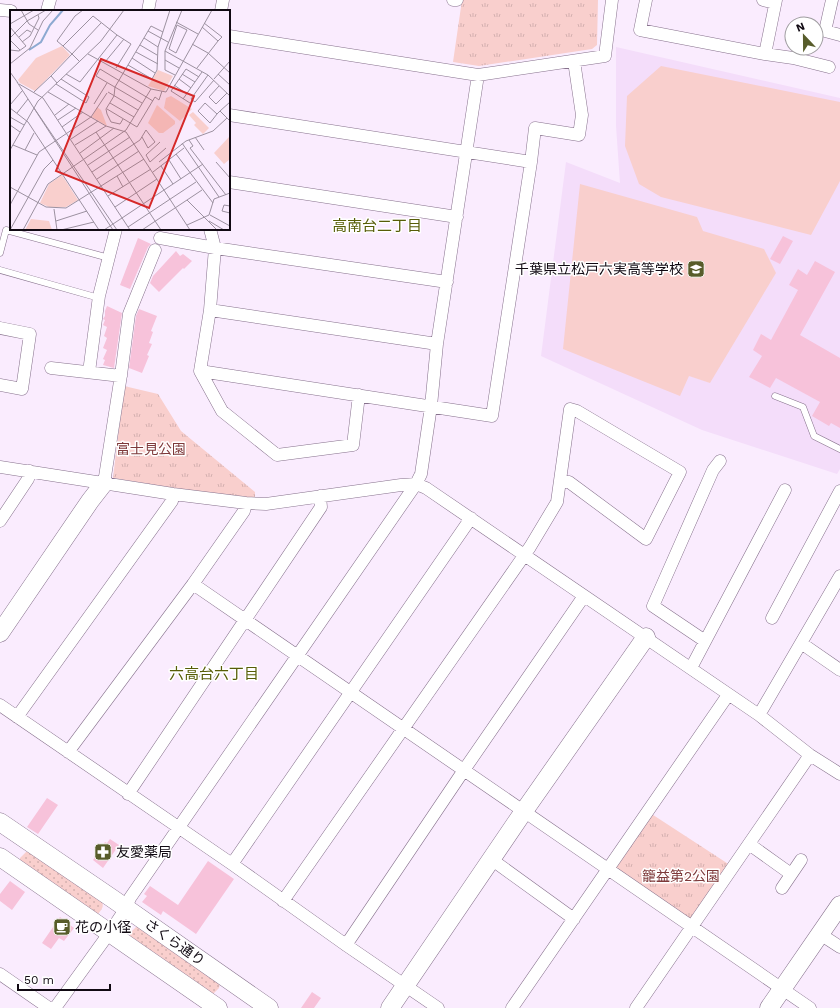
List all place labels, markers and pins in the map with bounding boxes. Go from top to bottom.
school or university icon: 千葉県立松戸六実高等学校 [686,259,706,279]
place label: 千葉県立松戸六実高等学校 [515,261,683,277]
pharmacy icon: 友愛薬局 [93,842,113,862]
place label: 友愛薬局 [116,844,172,860]
cafe icon: 花の小径 [52,917,72,937]
place label: 花の小径 [75,919,131,935]

